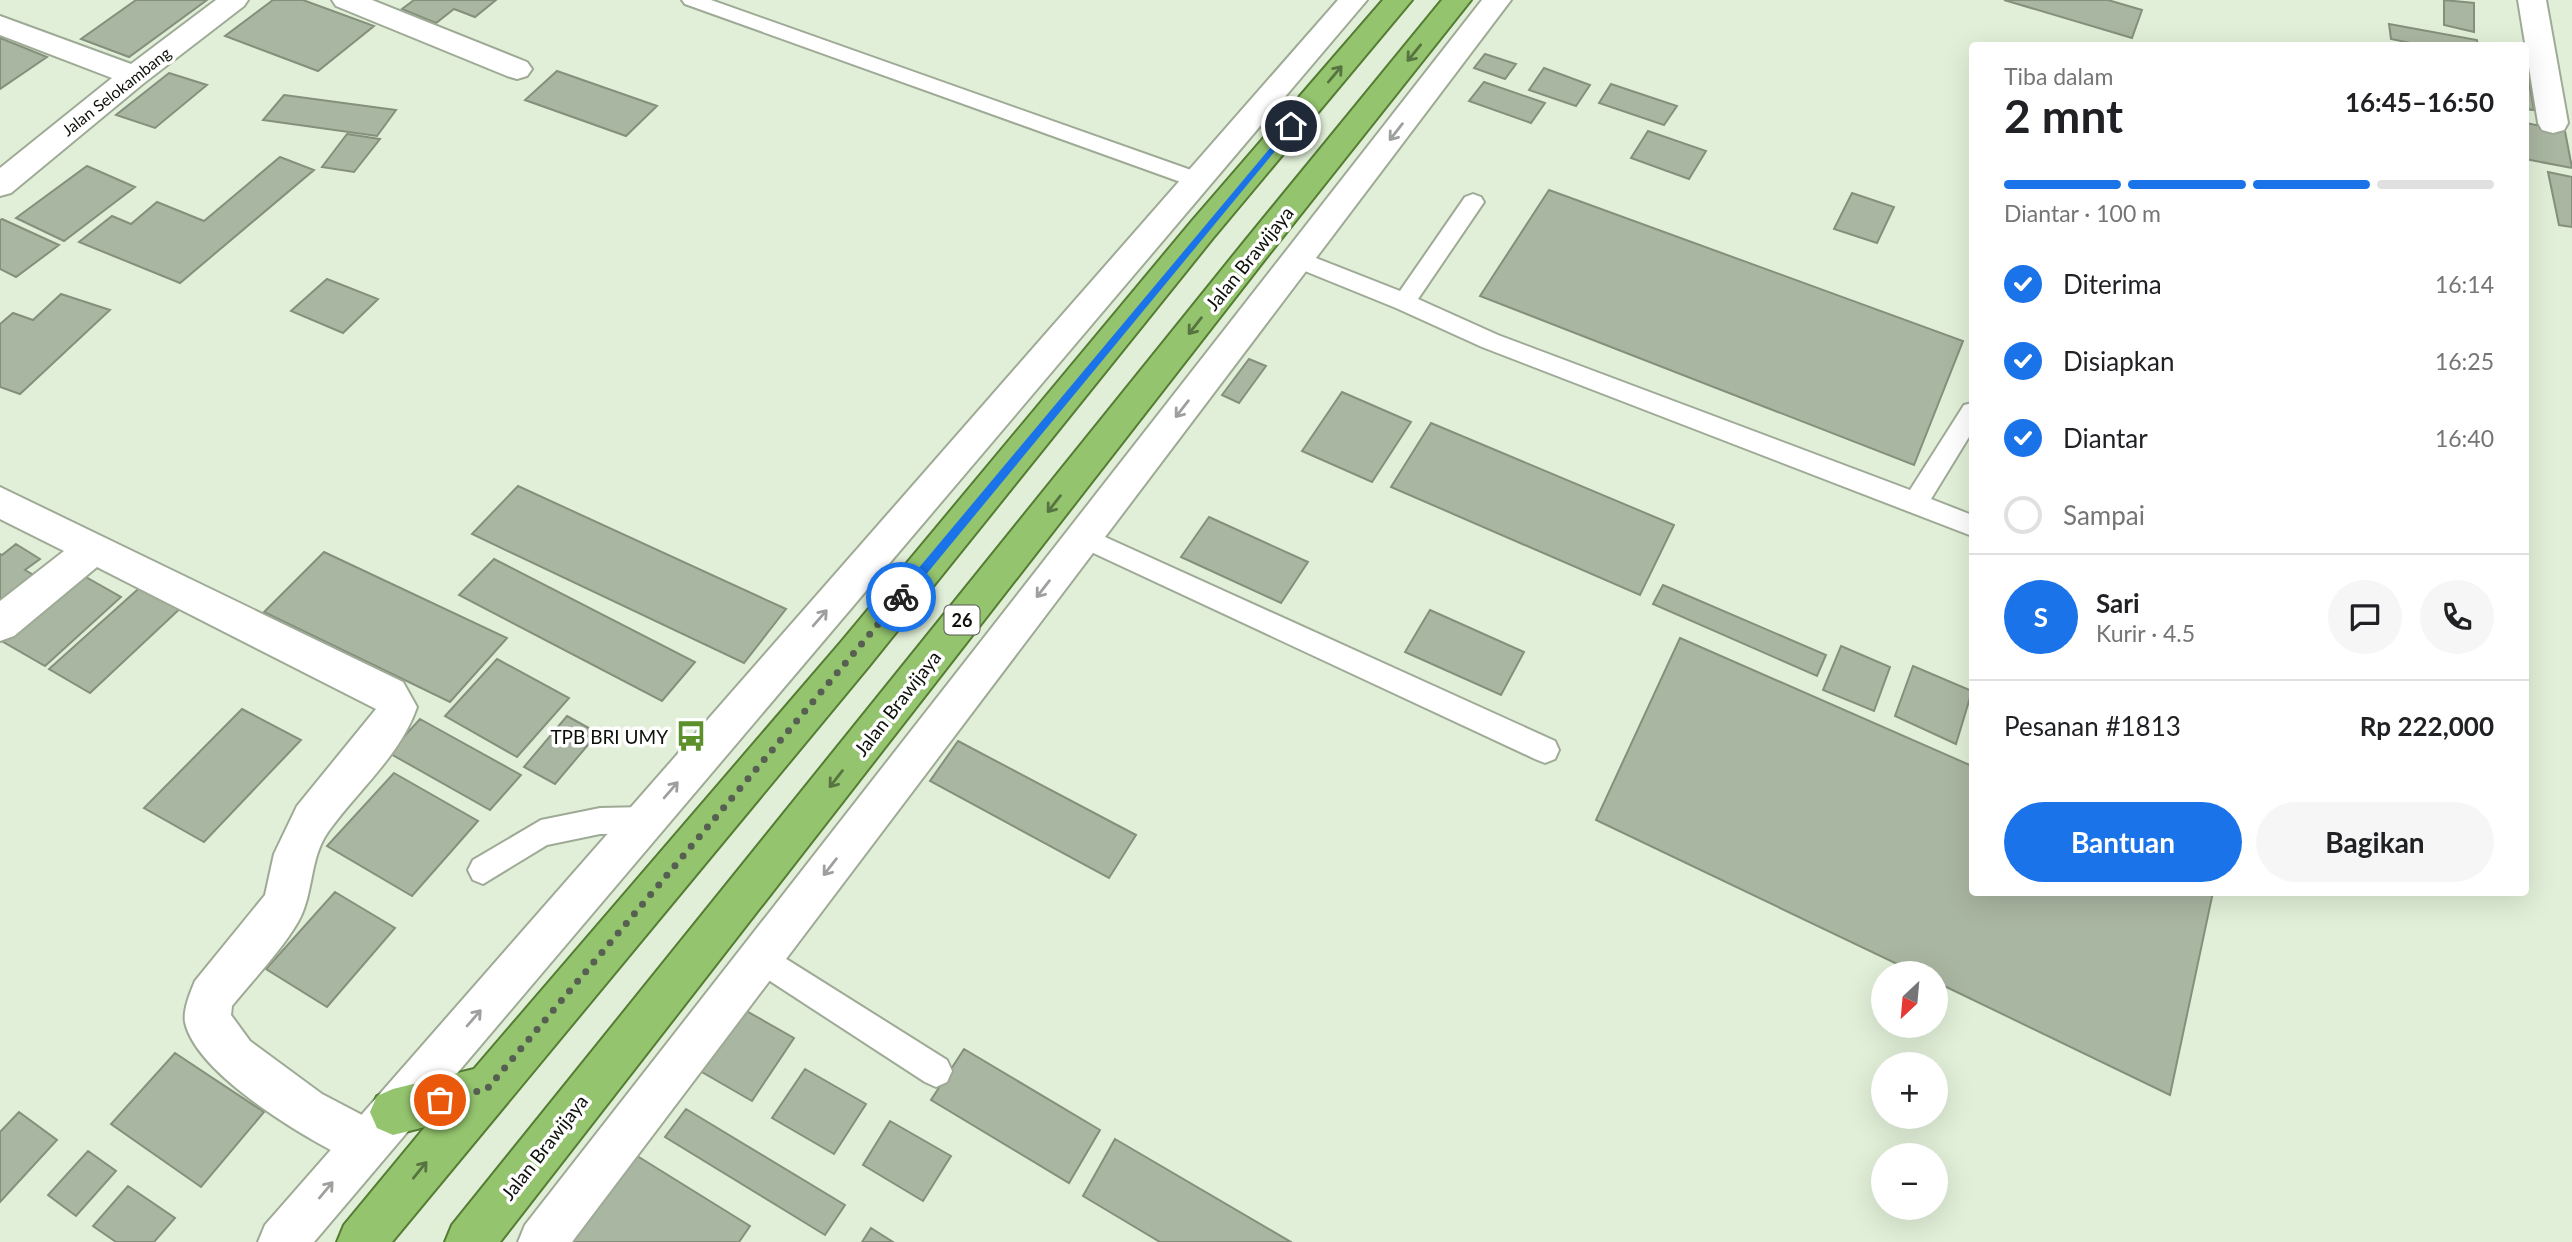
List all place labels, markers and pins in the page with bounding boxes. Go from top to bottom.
pin [1261,96,1321,156]
bus stop icon: TPB BRI UMY [674,719,708,753]
place label: TPB BRI UMY [550,725,668,748]
pin [410,1070,470,1130]

